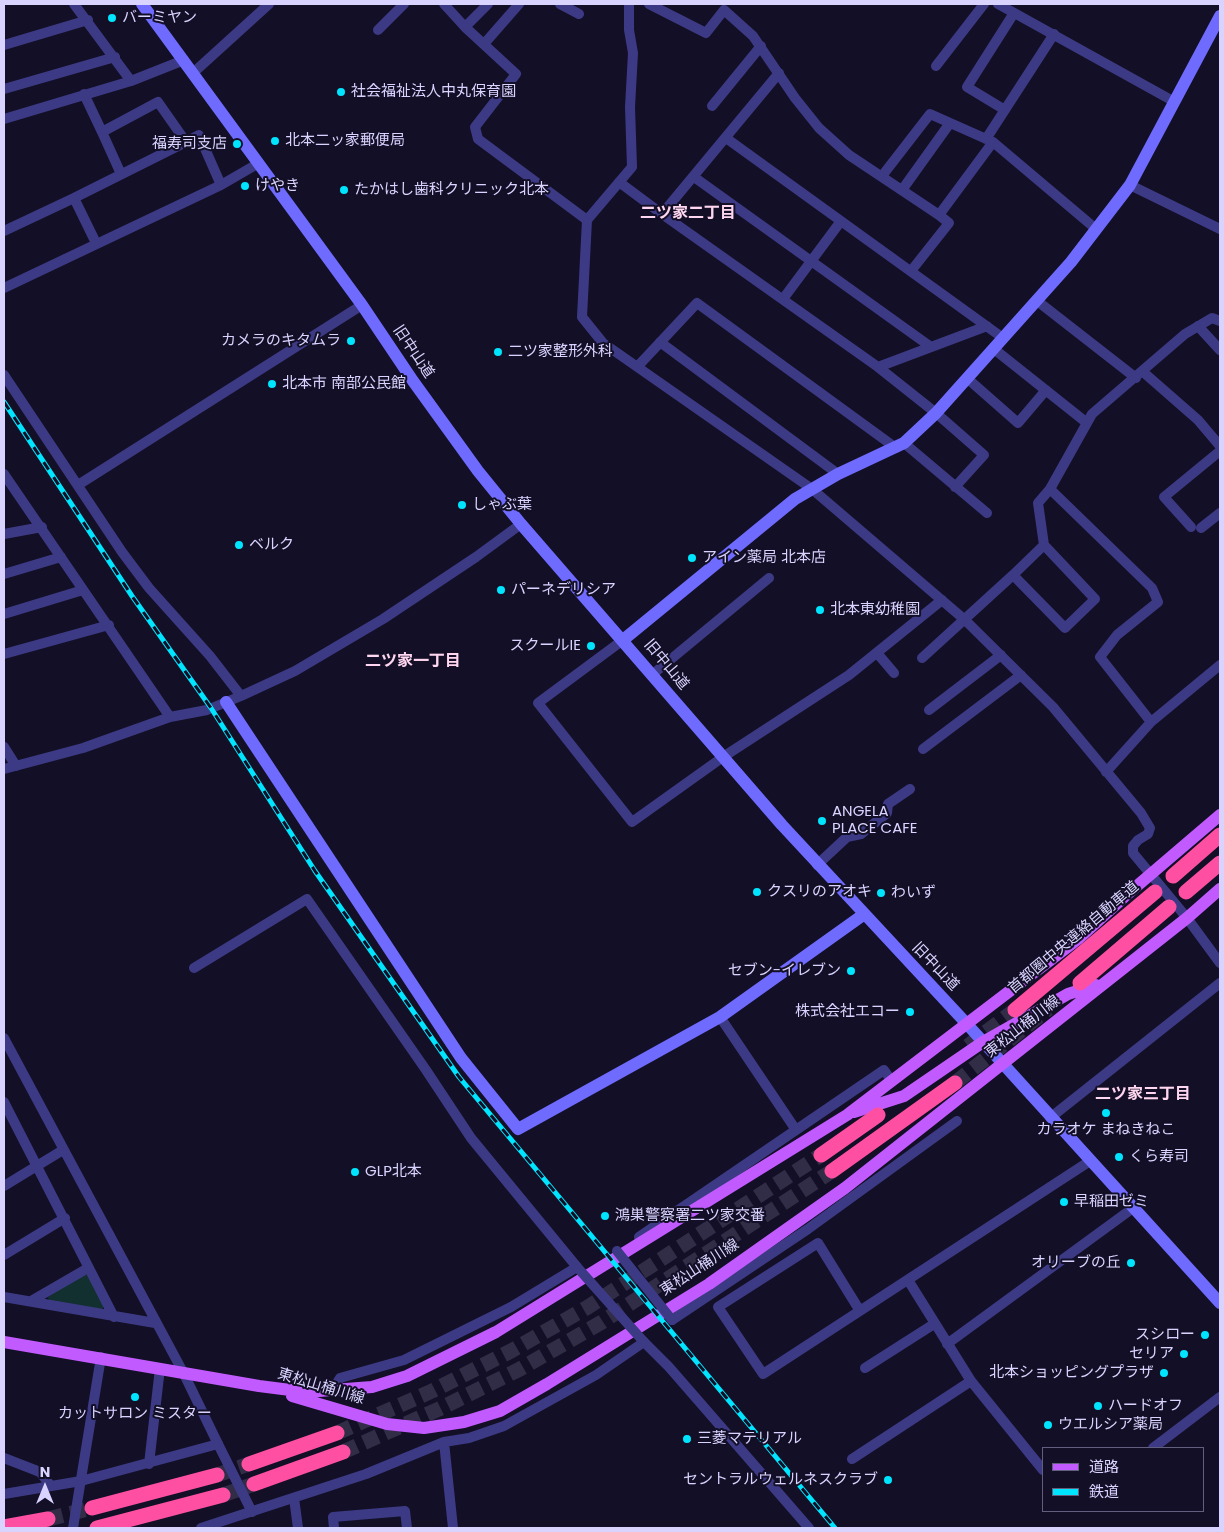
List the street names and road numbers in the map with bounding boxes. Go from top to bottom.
street label: 旧中山道 [389,322,437,382]
street label: 旧中山道 [640,636,692,694]
street label: 首都圏中央連絡自動車道 [1005,878,1143,998]
street label: 旧中山道 [908,939,962,995]
street label: 東松山桶川線 [982,992,1064,1062]
street label: 東松山桶川線 [657,1236,743,1300]
street label: 東松山桶川線 [275,1365,367,1409]

